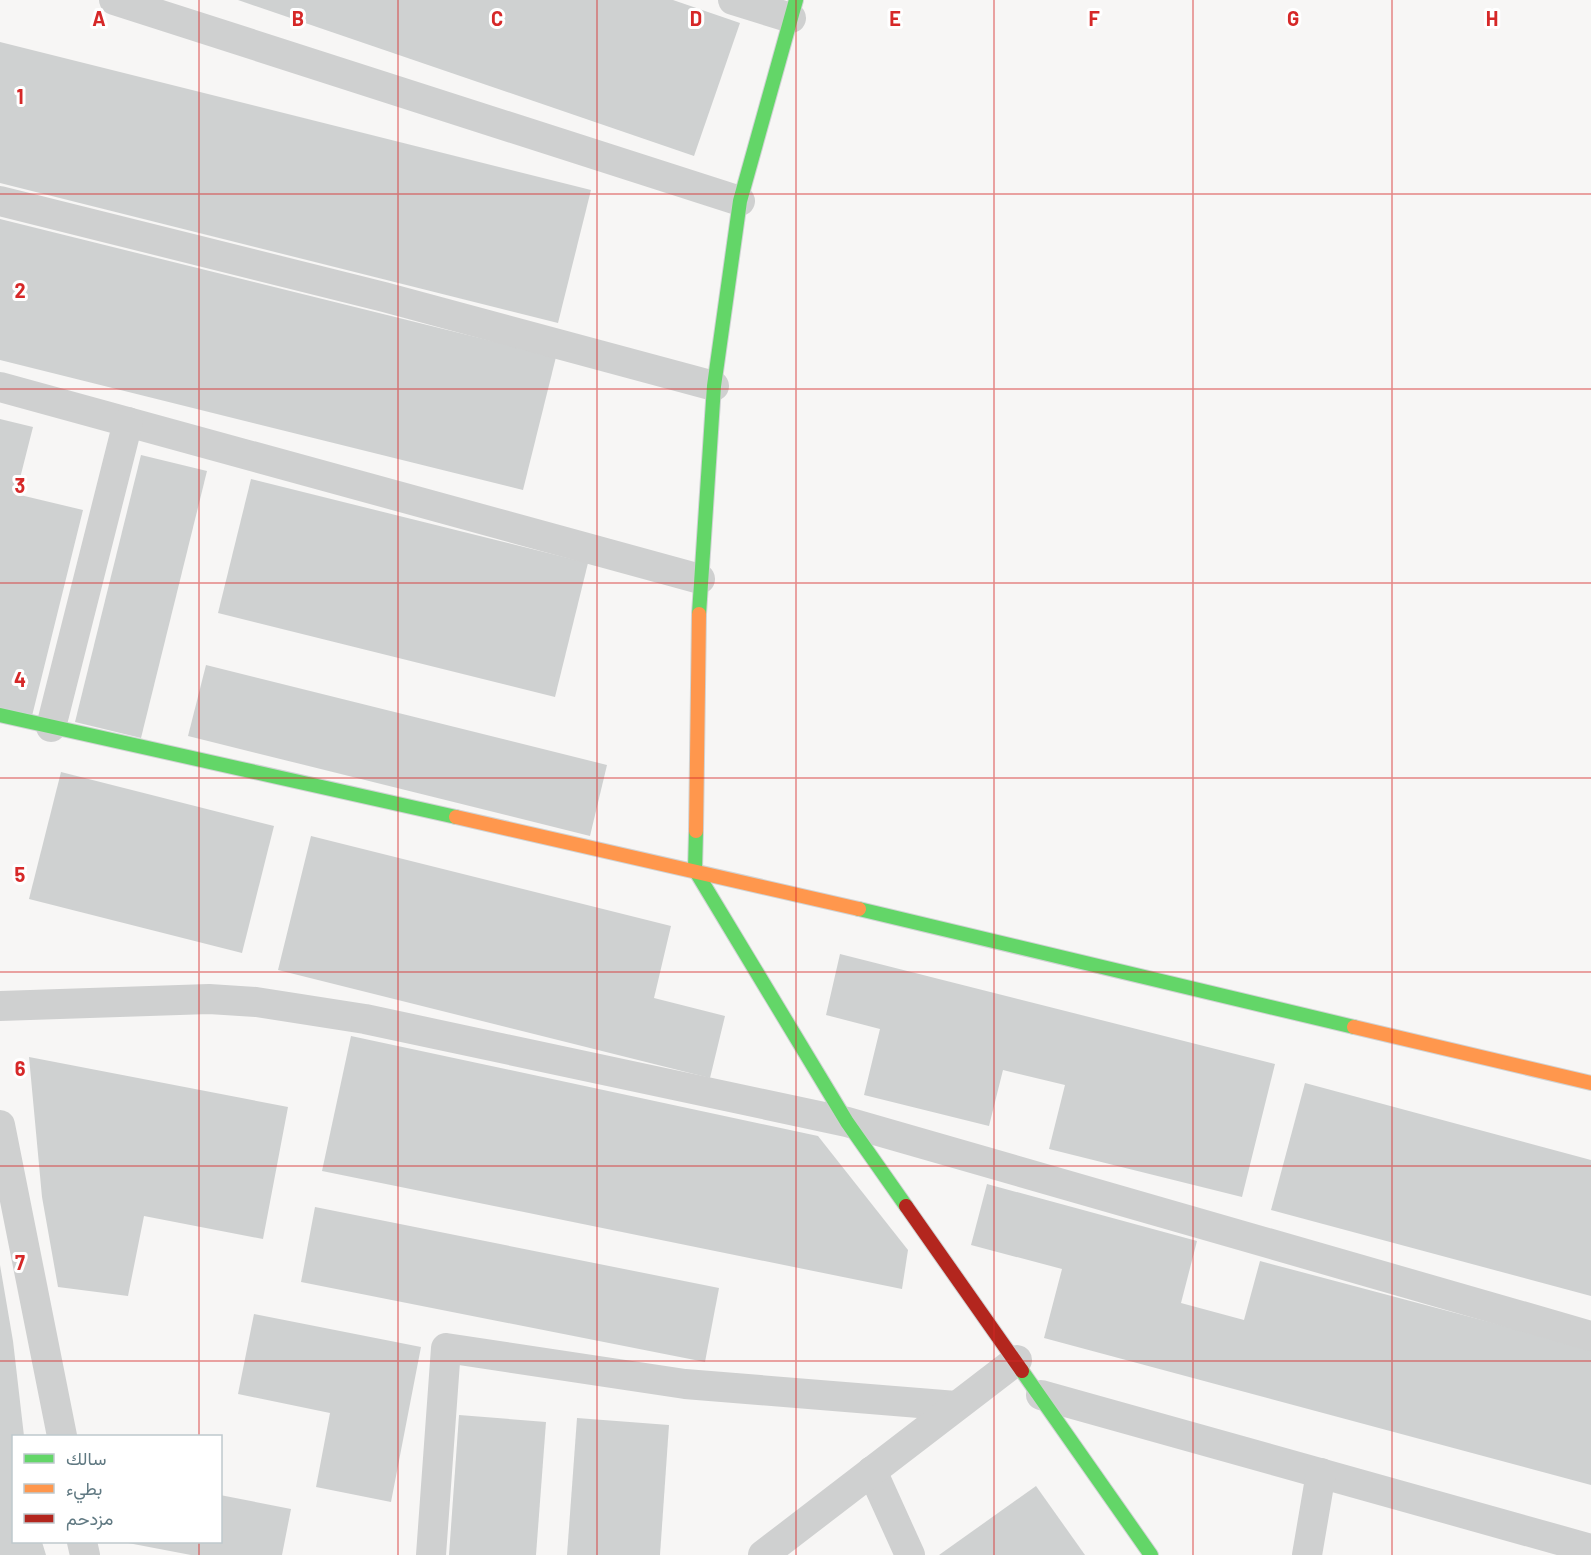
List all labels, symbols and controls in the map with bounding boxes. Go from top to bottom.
text: A [92,6,106,30]
text: B [292,6,304,30]
text: C [491,6,503,30]
text: D [690,6,702,30]
text: E [889,6,901,30]
text: F [1088,6,1100,30]
text: G [1287,6,1299,30]
text: H [1486,6,1498,30]
text: 1 [16,84,24,108]
text: 2 [14,278,26,302]
text: 3 [15,473,25,497]
text: 4 [14,667,26,691]
text: 5 [15,862,26,886]
text: 6 [15,1056,26,1080]
text: 7 [15,1250,25,1274]
legend [12,1435,222,1543]
text: سالك [66,1447,106,1469]
text: بطيء [66,1477,102,1504]
text: مزدحم [66,1507,113,1531]

